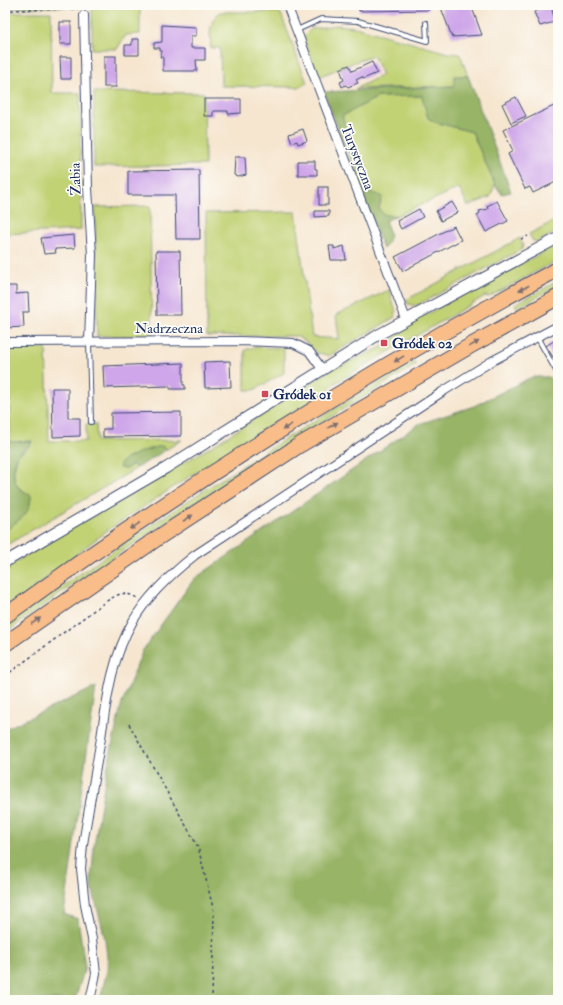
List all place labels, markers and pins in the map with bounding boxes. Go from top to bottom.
place label: Gródek 02 [392,335,452,352]
marker: Gródek 02 [379,338,389,348]
place label: Gródek 01 [273,386,331,403]
marker: Gródek 01 [260,389,270,399]

